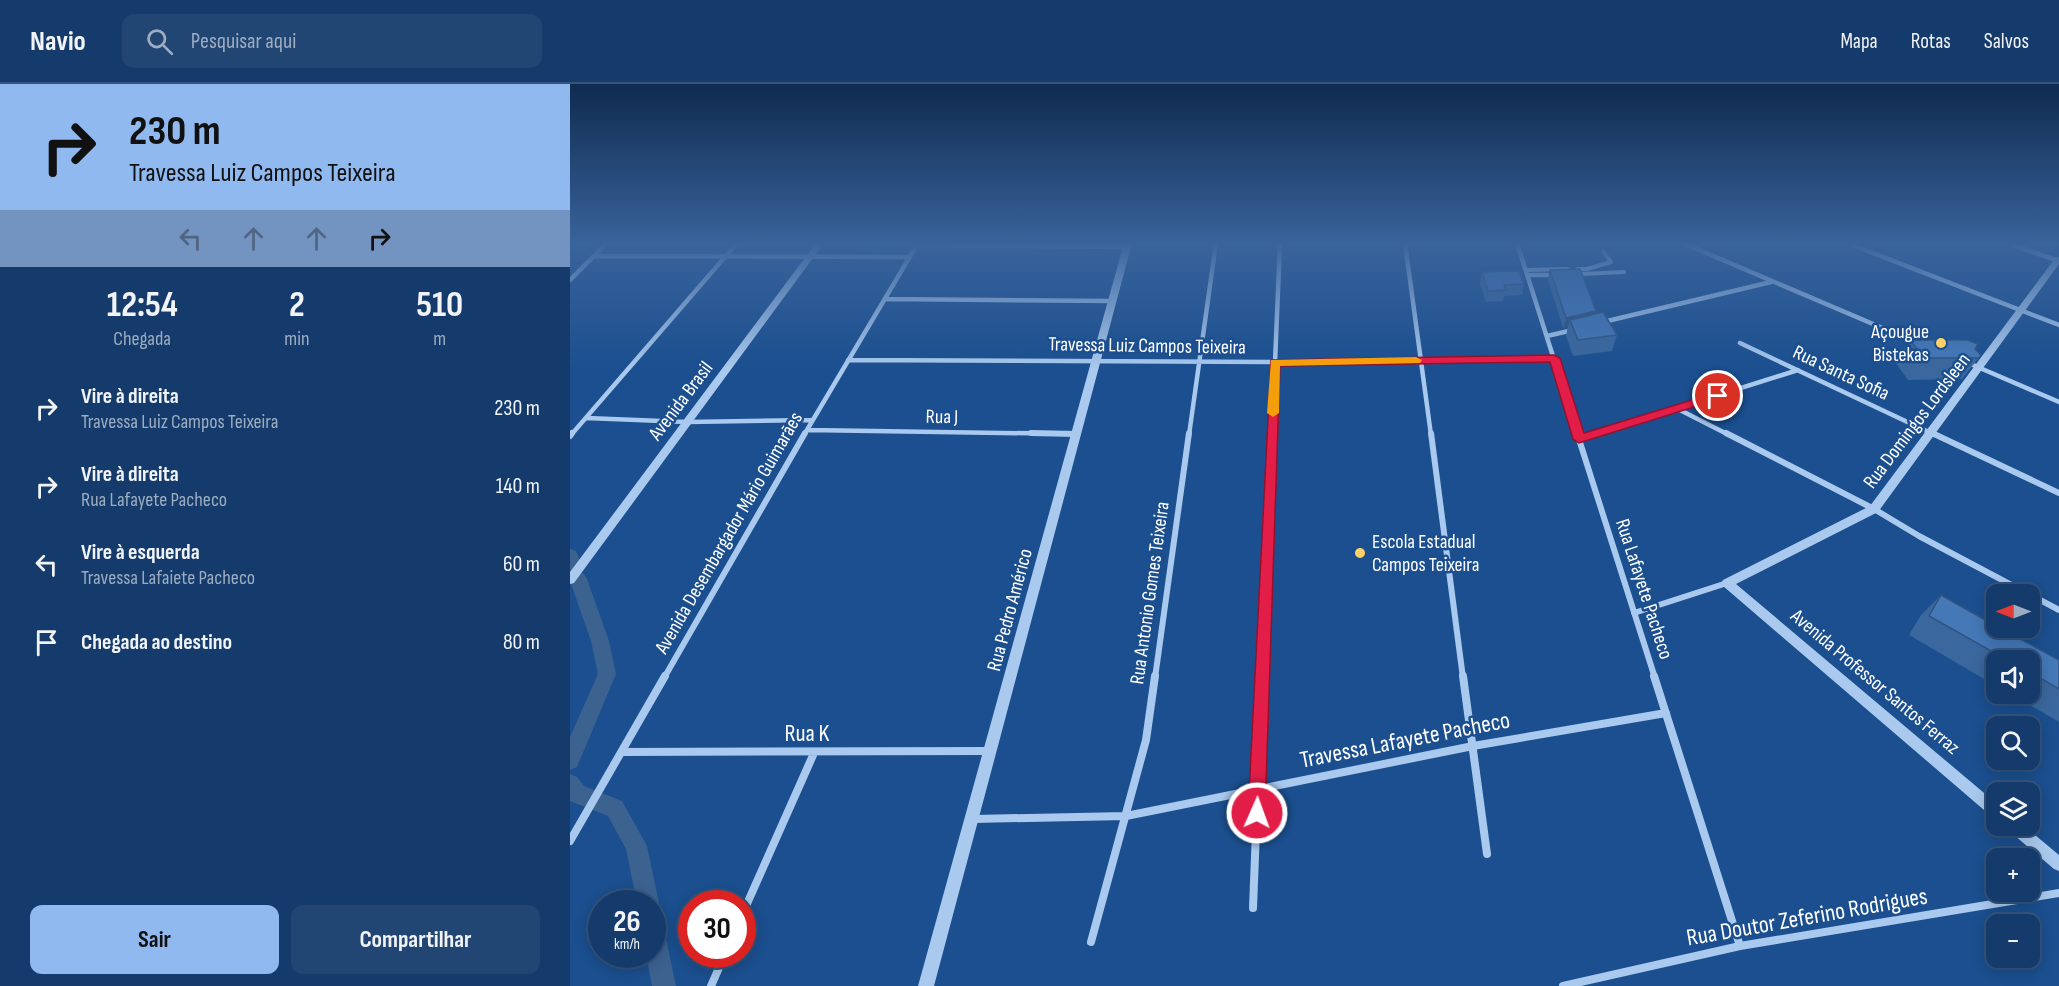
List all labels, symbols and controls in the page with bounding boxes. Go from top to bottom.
search box [122,14,542,68]
text: Navio [30,25,86,58]
icon: search [143,25,176,58]
text: Pesquisar aqui [191,28,296,55]
text: Mapa [1840,29,1878,54]
text: Rotas [1911,29,1951,54]
text: Salvos [1984,29,2029,54]
text: 230 m [129,106,221,157]
icon: right [30,108,108,186]
text: Travessa Luiz Campos Teixeira [129,157,396,189]
icon: left [174,222,207,255]
icon: ahead [237,222,270,255]
icon: ahead [300,222,333,255]
icon: right [363,222,396,255]
text: 12:54 [107,284,178,327]
text: 2 [289,284,305,327]
text: 510 [416,284,463,327]
place label: Açougue Bistekas [1870,320,1929,367]
text: Chegada [113,327,171,351]
text: min [284,327,309,351]
text: m [433,327,446,351]
street label: Travessa Luiz Campos Teixeira [1048,332,1246,360]
marker: Açougue Bistekas [1934,336,1948,350]
street label: Rua Santa Sofia [1789,340,1893,406]
street label: Rua Domingos Lordsleen [1858,349,1976,493]
street label: Avenida Brasil [643,357,718,446]
pin [1692,370,1743,421]
icon: arrive [1701,379,1734,412]
text: Vire à direita [81,383,179,410]
icon: right [30,392,63,425]
text: 230 m [494,395,540,422]
street label: Rua J [925,405,959,429]
street label: Avenida Desembargador Mário Guimarães [649,408,808,659]
text: Travessa Luiz Campos Teixeira [81,410,278,434]
text: Vire à direita [81,461,179,488]
icon: right [30,470,63,503]
text: 140 m [496,473,540,500]
text: Rua Lafayete Pacheco [81,488,227,512]
street label: Rua Antonio Gomes Teixeira [1125,500,1175,686]
street label: Rua Lafayete Pacheco [1610,516,1678,662]
place label: Escola Estadual Campos Teixeira [1372,530,1479,577]
text: Vire à esquerda [81,539,200,566]
street label: Rua Pedro Américo [982,546,1038,674]
marker: Escola Estadual Campos Teixeira [1353,546,1367,560]
icon: left [30,548,63,581]
text: 60 m [503,551,540,578]
text: Travessa Lafaiete Pacheco [81,566,255,590]
north arrow [1986,584,2040,638]
map controls [1986,584,2040,968]
street label: Avenida Professor Santos Ferraz [1785,604,1964,760]
icon: arrive [30,626,63,659]
text: Chegada ao destino [81,629,232,656]
text: 80 m [503,629,540,656]
button: sound [1986,650,2040,704]
street label: Travessa Lafayete Pacheco [1298,705,1512,775]
button: search [1986,716,2040,770]
street label: Rua K [784,719,830,748]
position arrow [1225,781,1289,845]
button: layers [1986,782,2040,836]
button: + [1986,848,2040,902]
street label: Rua Doutor Zeferino Rodrigues [1684,882,1930,952]
speed limit sign: 30 [678,890,756,968]
text: 26 [613,904,641,940]
button: Sair [30,905,279,974]
button: Compartilhar [291,905,540,974]
button: − [1986,914,2040,968]
text: km/h [614,935,640,954]

